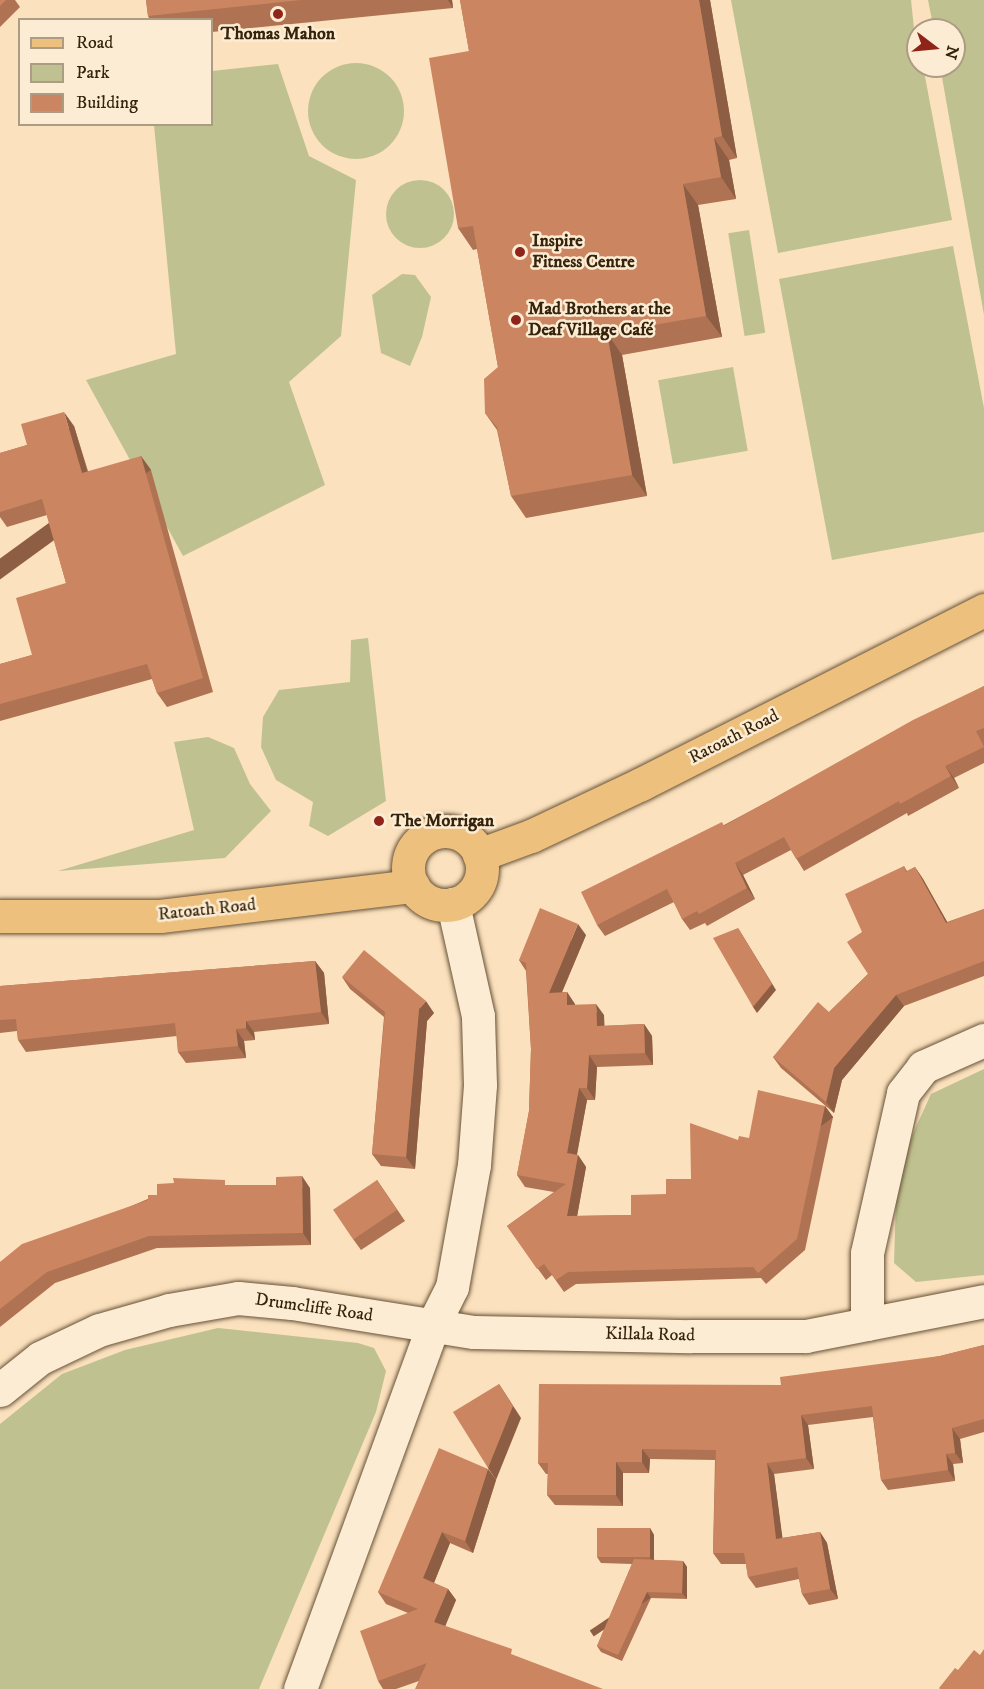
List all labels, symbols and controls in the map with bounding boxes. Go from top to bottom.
marker: Thomas Mahon [271,7,285,21]
legend [18,18,213,126]
north arrow [906,18,966,78]
place label: Thomas Mahon [221,23,335,45]
text: Road [76,32,113,54]
text: N [940,43,963,61]
text: Park [76,62,110,84]
text: Building [76,92,138,114]
place label: Inspire Fitness Centre [532,231,635,274]
marker: Inspire Fitness Centre [513,245,527,259]
place label: Mad Brothers at the Deaf Village Café [528,299,671,342]
marker: Mad Brothers at the Deaf Village Café [509,313,523,327]
street label: Ratoath Road [685,705,783,769]
place label: The Morrigan [391,810,494,832]
marker: The Morrigan [372,814,386,828]
street label: Ratoath Road [157,894,257,926]
street label: Drumcliffe Road [254,1289,374,1327]
street label: Killala Road [605,1323,695,1347]

